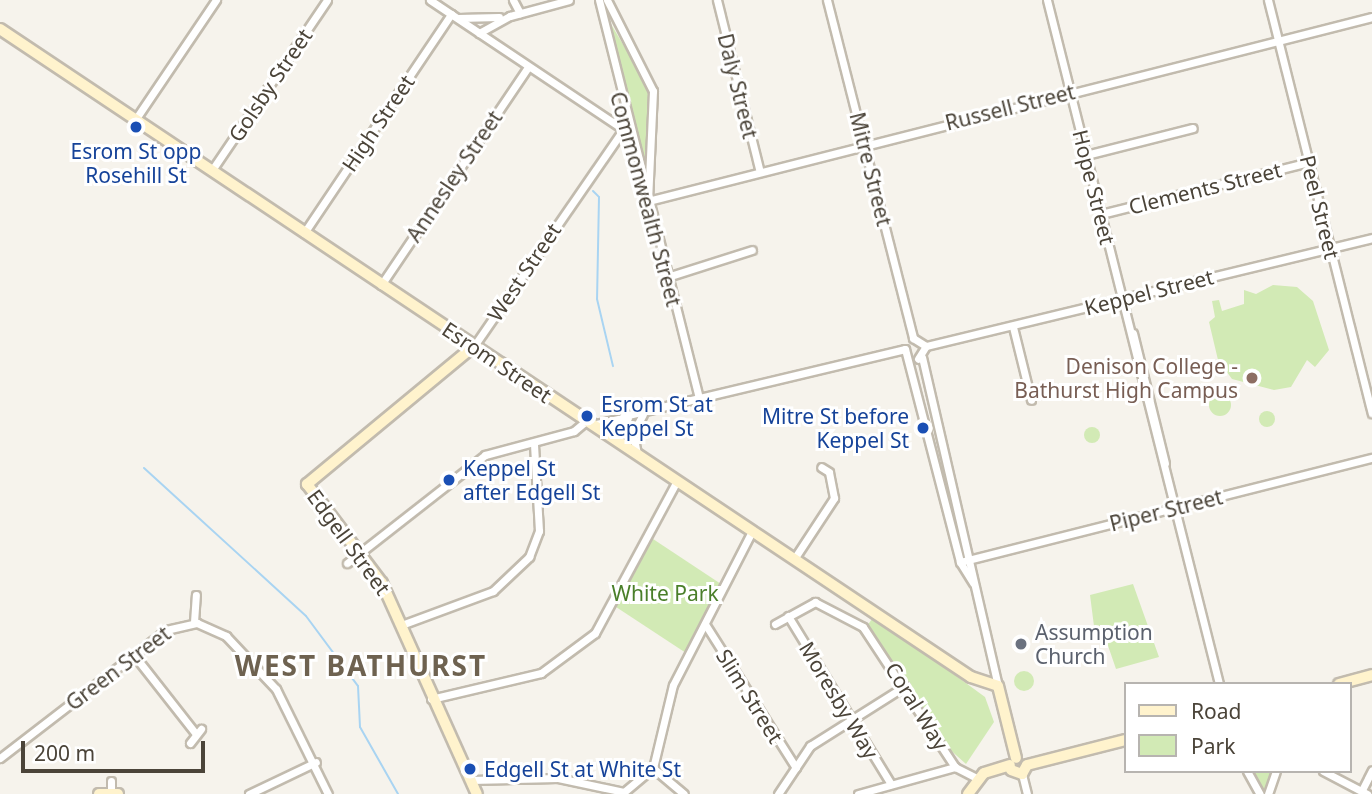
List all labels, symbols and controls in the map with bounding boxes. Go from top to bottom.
street label: Golsby Street [223,24,317,146]
street label: Daly Street [713,31,763,141]
street label: High Street [337,70,419,176]
street label: Russell Street [942,79,1078,135]
street label: Commonwealth Street [605,89,687,309]
street label: Annesley Street [401,106,507,246]
street label: Mitre Street [845,110,897,228]
marker: Esrom St opp Rosehill St [128,119,144,135]
street label: Hope Street [1068,127,1120,247]
place label: Esrom St opp Rosehill St [71,138,201,188]
street label: Peel Street [1295,153,1345,261]
street label: Clements Street [1126,157,1284,219]
street label: West Street [482,218,566,326]
street label: Keppel Street [1082,264,1216,320]
street label: Esrom Street [438,316,556,408]
place label: Denison College - Bathurst High Campus [1014,353,1238,403]
marker: Denison College - Bathurst High Campus [1244,370,1260,386]
place label: Esrom St at Keppel St [601,391,713,441]
place label: Mitre St before Keppel St [762,403,909,453]
marker: Esrom St at Keppel St [579,408,595,424]
marker: Mitre St before Keppel St [915,420,931,436]
place label: Keppel St after Edgell St [463,455,600,505]
marker: Keppel St after Edgell St [441,472,457,488]
street label: Edgell Street [302,484,396,600]
street label: Piper Street [1107,484,1225,536]
park label: White Park [611,580,719,606]
place label: Assumption Church [1035,619,1153,669]
street label: Green Street [61,621,175,715]
marker: Assumption Church [1013,636,1029,652]
street label: Moresby Way [794,637,884,763]
street label: Slim Street [711,644,789,748]
district label: WEST BATHURST [236,648,486,682]
street label: Coral Way [880,658,954,754]
legend [1124,682,1351,773]
text: Road [1191,697,1241,725]
scale bar [24,728,208,772]
text: Park [1191,732,1235,760]
text: 200 m [34,739,95,767]
place label: Edgell St at White St [484,756,681,782]
marker: Edgell St at White St [462,761,478,777]

